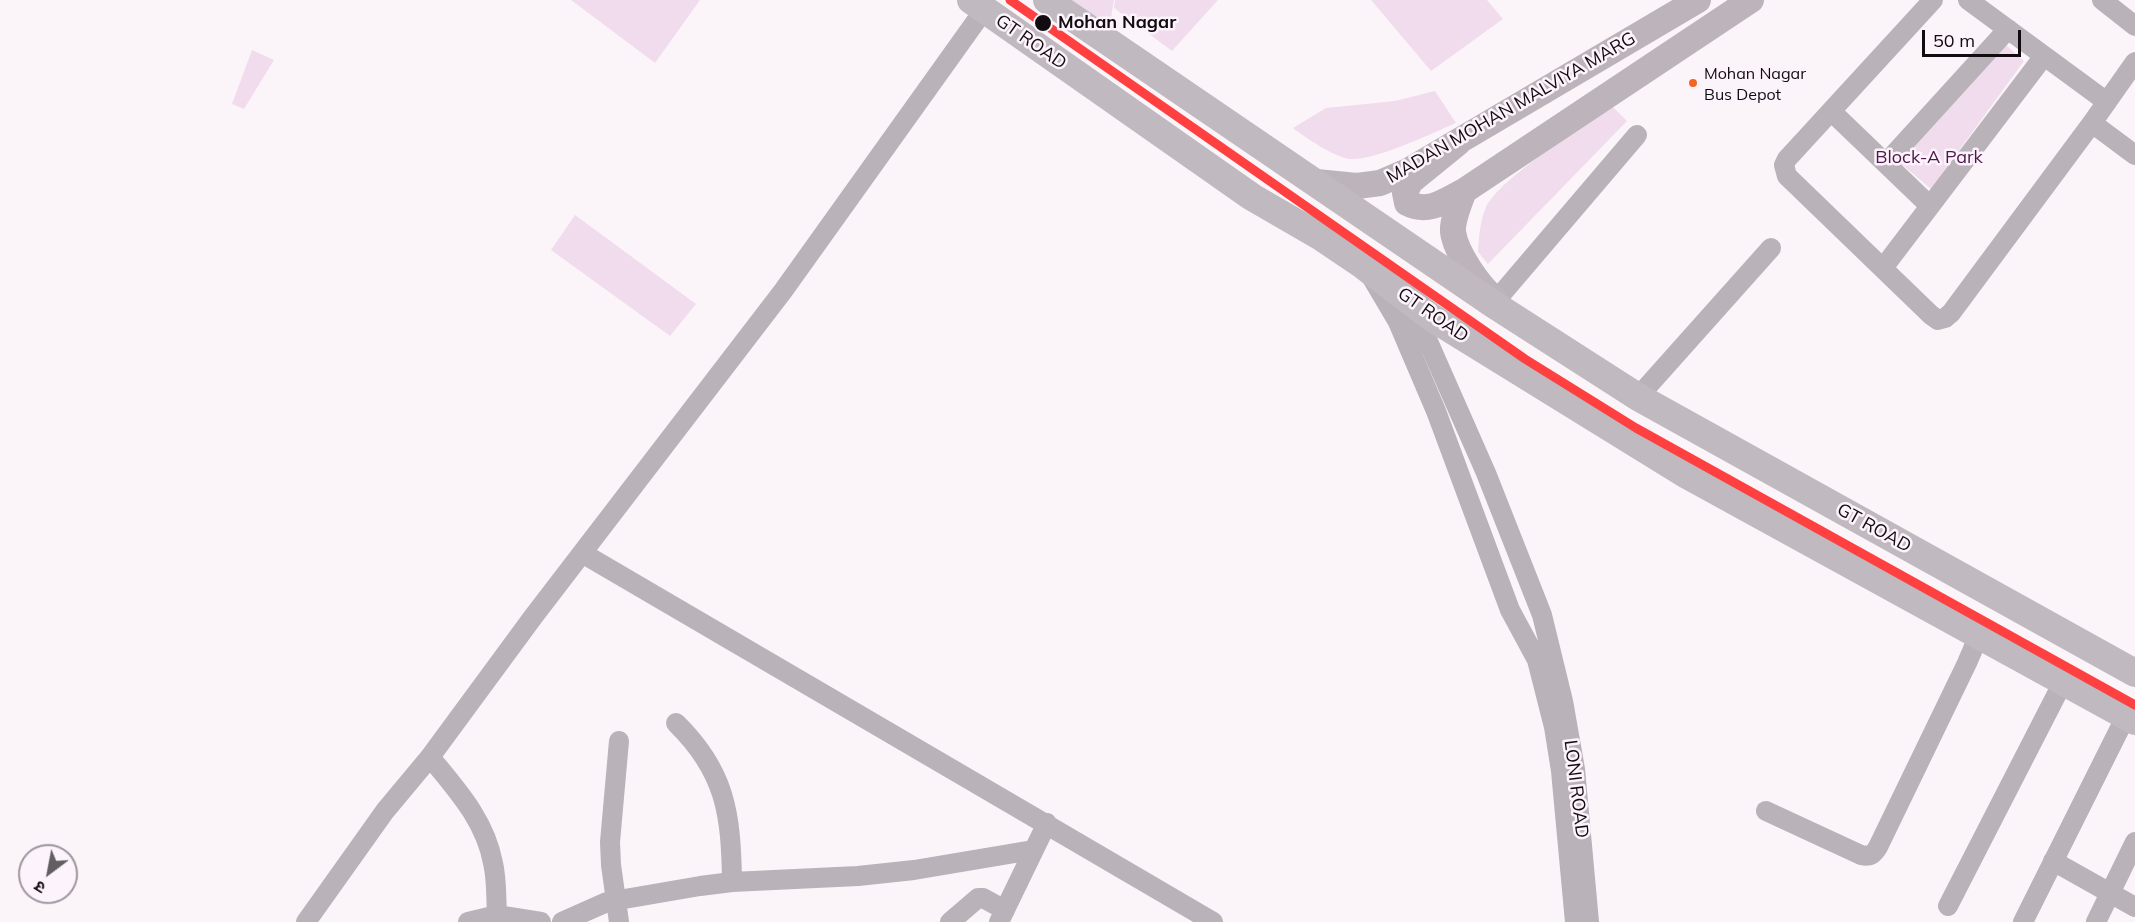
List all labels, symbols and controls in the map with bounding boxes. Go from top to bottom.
street label: GT ROAD [992,10,1070,74]
place label: Mohan Nagar [1058,12,1176,34]
marker: Mohan Nagar [1033,13,1053,33]
scale bar [1925,18,2024,56]
street label: MADAN MOHAN MALVIYA MARG [1383,28,1639,188]
text: 50 m [1933,29,1975,52]
place label: Mohan Nagar Bus Depot [1704,64,1806,102]
marker: Mohan Nagar Bus Depot [1687,77,1699,89]
park label: Block-A Park [1875,147,1983,169]
street label: GT ROAD [1394,283,1472,347]
street label: GT ROAD [1833,499,1915,557]
street label: LONI ROAD [1559,739,1593,839]
north arrow [18,844,78,904]
text: उ [30,877,49,899]

